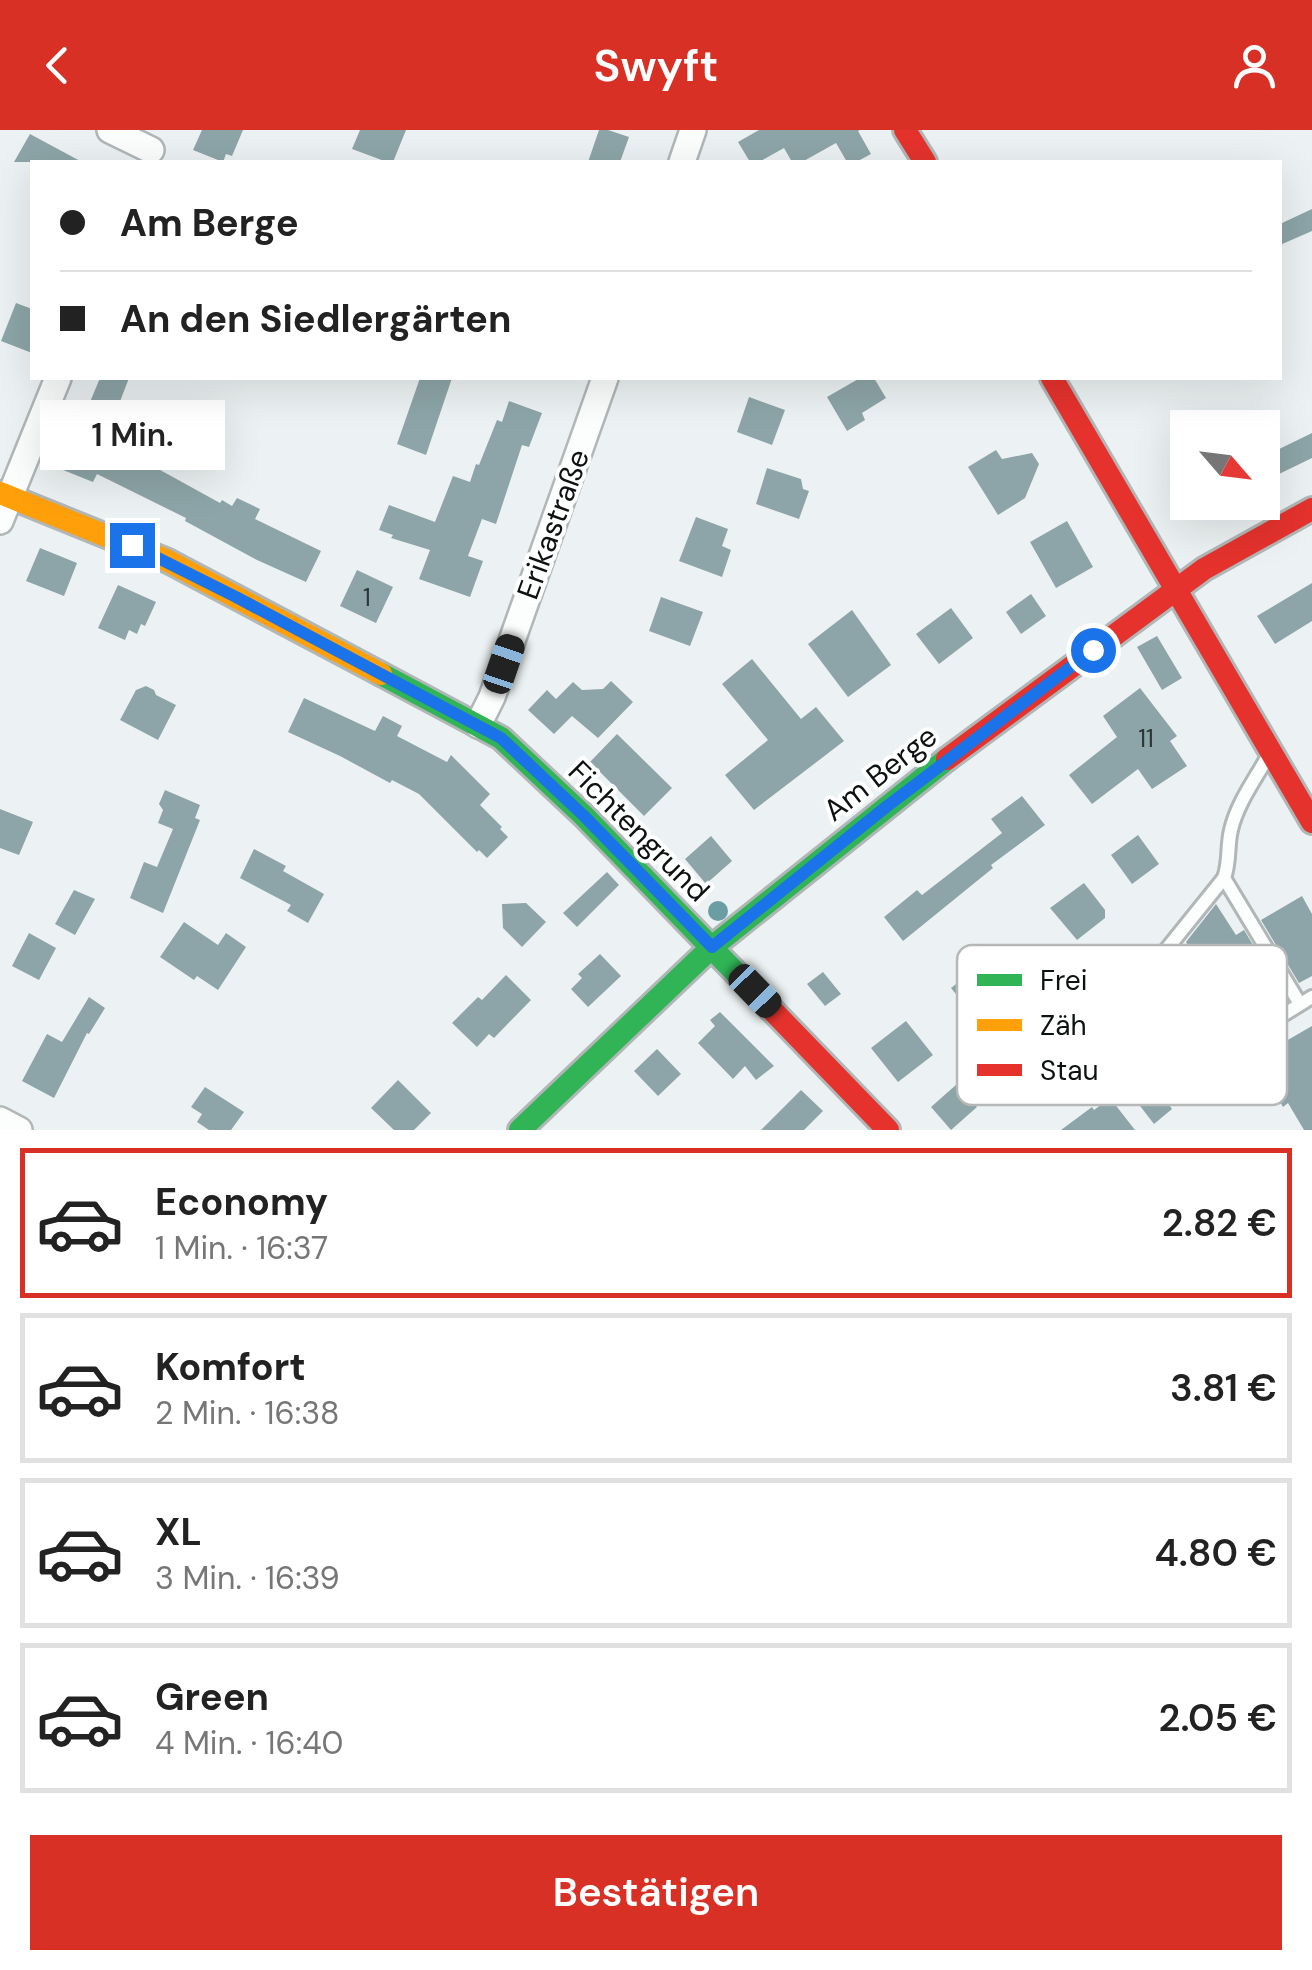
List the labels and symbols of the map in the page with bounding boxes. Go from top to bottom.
callout: 1 Min. [39,400,224,470]
north arrow [1170,410,1280,520]
street label: Erikastraße [508,444,598,604]
route end [110,523,155,568]
house number: 1 [363,581,371,614]
route start [1071,628,1116,673]
car [480,631,528,697]
street label: Am Berge [815,716,945,830]
house number: 11 [1138,722,1154,755]
street label: Fichtengrund [560,752,718,910]
legend [957,945,1287,1105]
car [723,959,787,1023]
text: Frei [1040,962,1087,999]
text: Zäh [1040,1007,1086,1044]
text: Stau [1040,1052,1099,1089]

